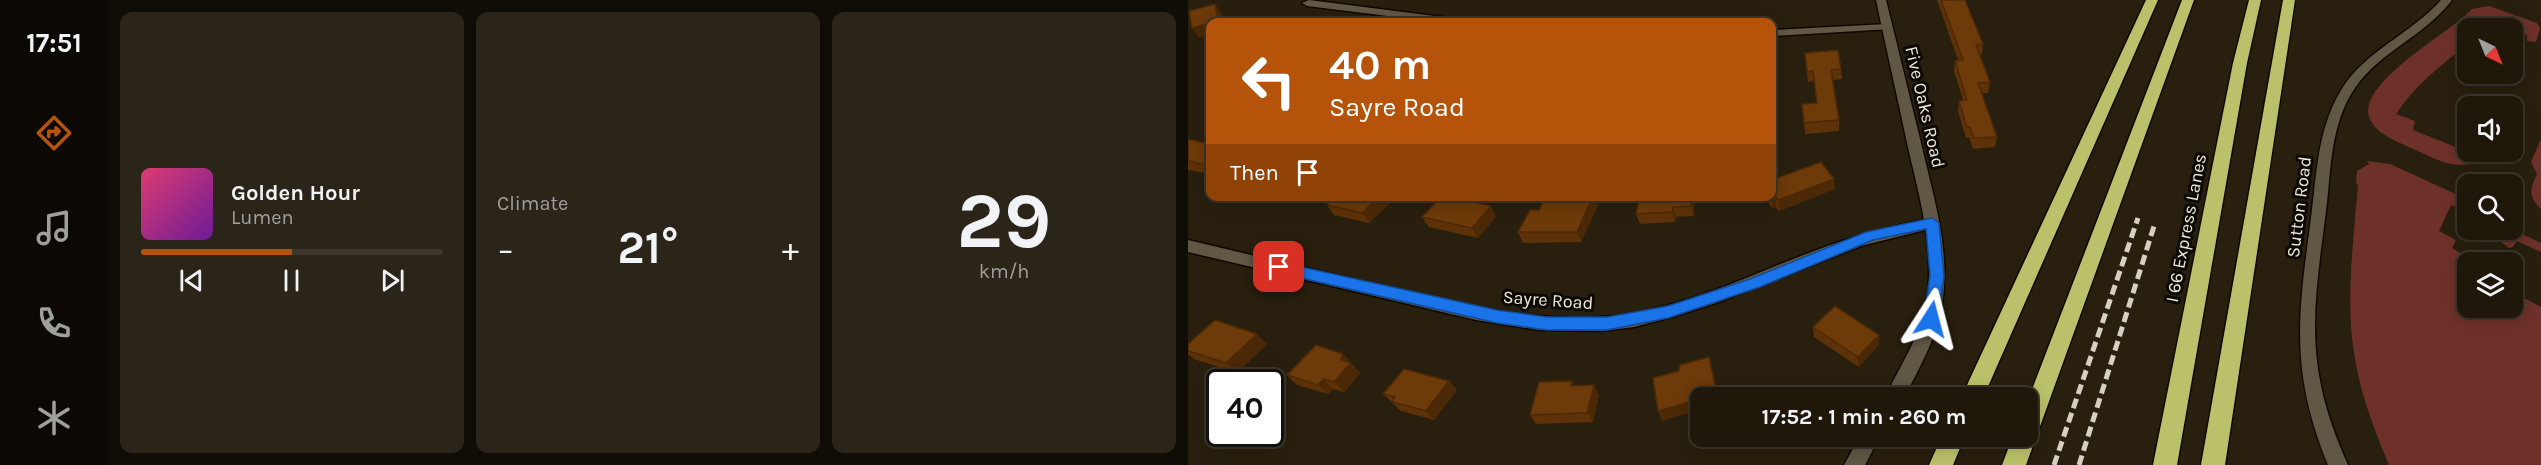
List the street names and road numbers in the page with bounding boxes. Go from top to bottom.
street label: Five Oaks Road [1900,44,1950,170]
street label: I 66 Express Lanes [2161,152,2211,304]
street label: Sutton Road [2282,155,2316,259]
street label: Sayre Road [1502,286,1594,314]

